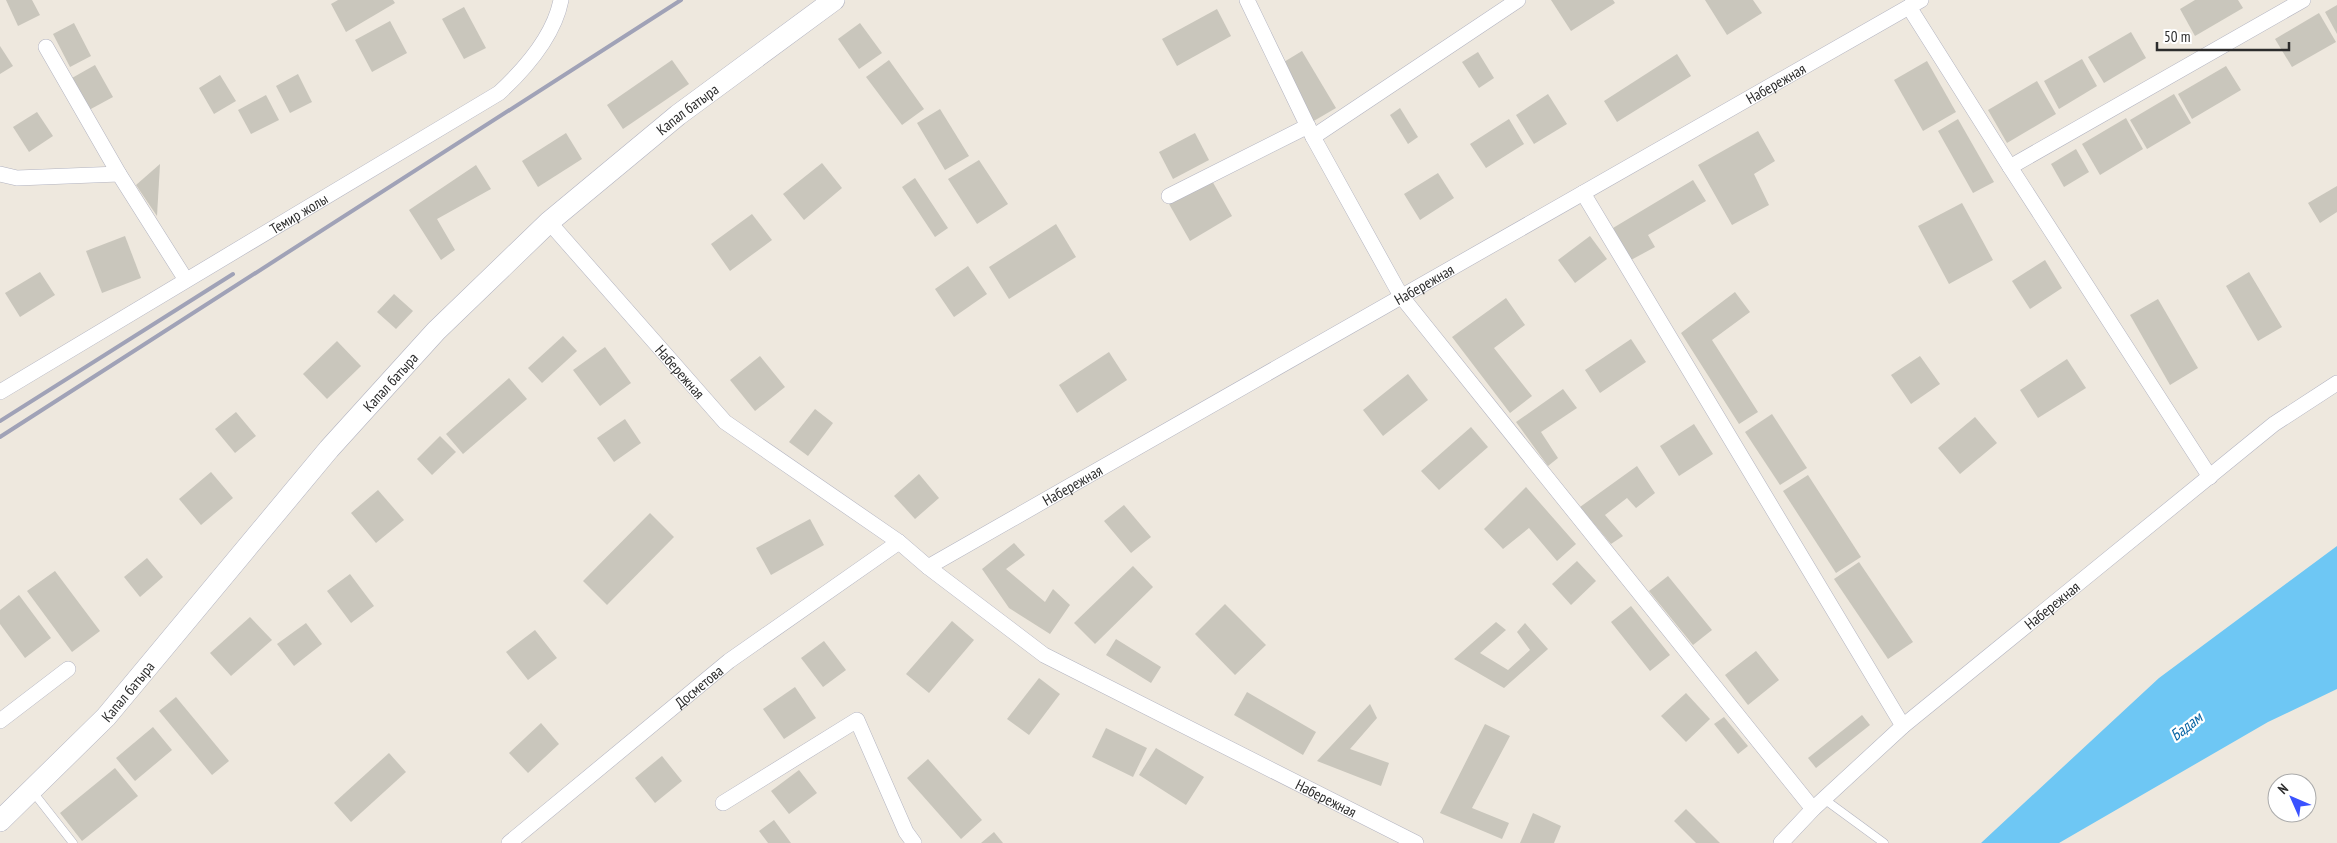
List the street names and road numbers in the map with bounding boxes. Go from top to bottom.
street label: Набережная [1742,58,1809,108]
street label: Капал батыра [652,79,722,139]
street label: Темир жолы [266,188,331,238]
street label: Набережная [1391,259,1457,308]
street label: Набережная [652,340,709,403]
street label: Капал батыра [358,348,422,415]
street label: Набережная [1039,460,1106,509]
street label: Набережная [2020,577,2083,633]
street label: Капал батыра [97,657,158,725]
street label: Досметова [671,661,727,712]
street label: Набережная [1293,774,1360,821]

